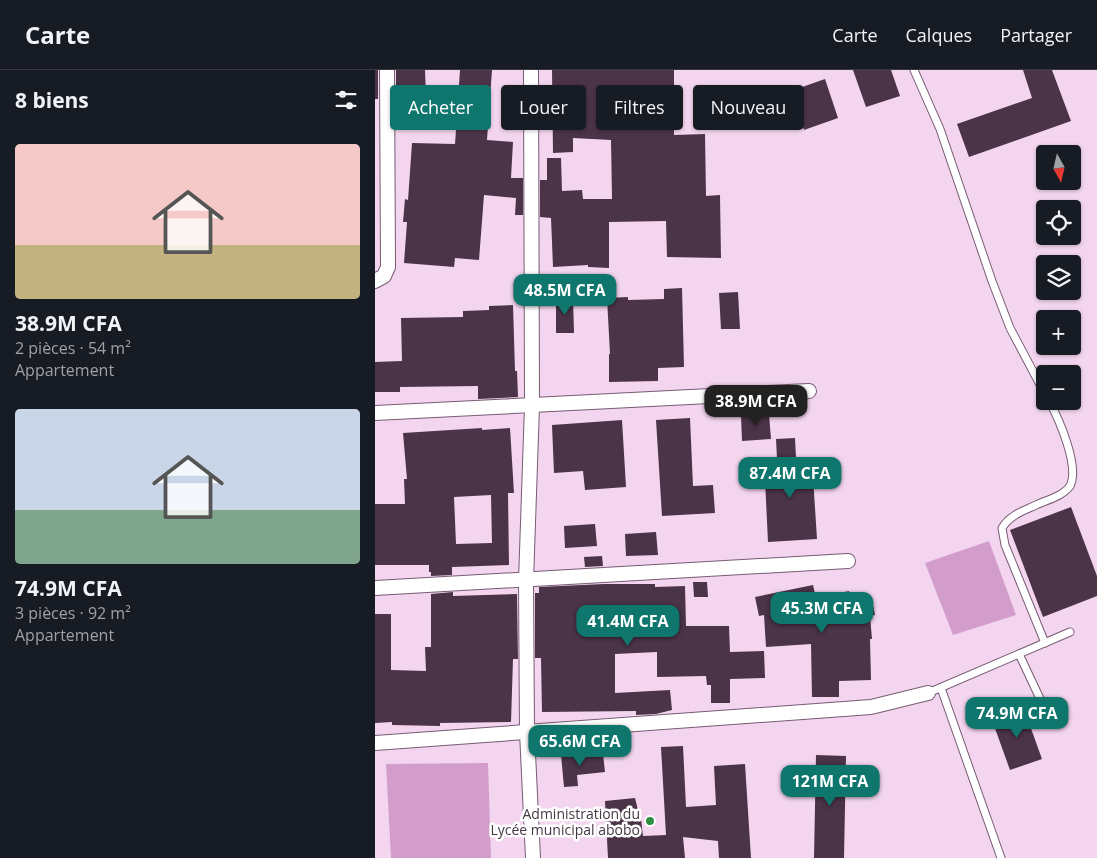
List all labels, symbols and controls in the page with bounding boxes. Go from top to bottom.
text: Carte [25,18,90,51]
text: Carte [832,23,878,47]
text: Calques [906,23,972,47]
text: Partager [1000,23,1072,47]
chip: Acheter [390,85,491,130]
chip: Louer [501,85,586,130]
chip: Filtres [596,85,683,130]
chip: Nouveau [693,85,804,130]
text: 8 biens [15,86,89,114]
icon: filters [332,86,360,114]
north arrow [1036,145,1081,190]
map controls [1036,145,1081,410]
icon: home [143,177,233,267]
button: locate [1036,200,1081,245]
button: layers [1036,255,1081,300]
pin: 48.5M CFA [508,274,622,316]
text: 48.5M CFA [524,279,606,301]
text: 38.9M CFA [15,309,122,337]
button: + [1036,310,1081,355]
text: 2 pièces · 54 m² [15,337,131,359]
text: Appartement [15,359,114,381]
button: − [1036,365,1081,410]
pin: 38.9M CFA [699,384,813,427]
text: 38.9M CFA [715,390,797,412]
icon: home [143,442,233,532]
pin: 87.4M CFA [733,456,847,499]
text: 87.4M CFA [749,462,831,484]
text: 74.9M CFA [15,574,122,602]
pin: 45.3M CFA [765,592,879,634]
text: 45.3M CFA [781,597,863,619]
text: 3 pièces · 92 m² [15,602,131,624]
pin: 41.4M CFA [571,604,685,647]
text: 41.4M CFA [587,610,669,632]
text: Appartement [15,624,114,646]
pin: 74.9M CFA [960,696,1074,739]
text: 74.9M CFA [976,702,1058,724]
pin: 65.6M CFA [523,724,637,767]
text: 65.6M CFA [539,730,621,752]
pin: 121M CFA [778,764,882,807]
text: 121M CFA [792,770,868,792]
place label: Administration du Lycée municipal abobo [490,804,640,839]
marker: Administration du Lycée municipal abobo [644,815,656,827]

